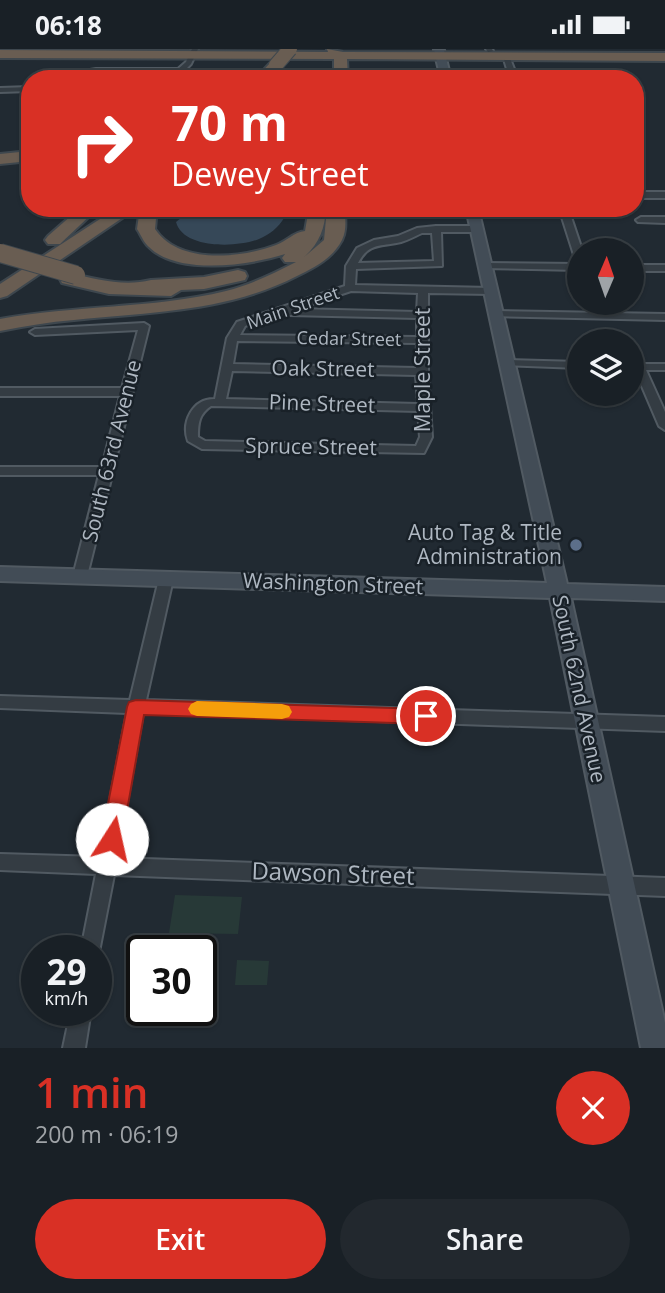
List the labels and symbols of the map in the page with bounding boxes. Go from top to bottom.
north arrow [567,238,644,315]
street label: Main Street [243,280,342,334]
street label: Maple Street [408,308,436,432]
street label: Cedar Street [296,325,402,351]
street label: Oak Street [271,353,375,383]
street label: South 63rd Avenue [75,357,147,545]
street label: Pine Street [268,387,376,419]
street label: Spruce Street [245,431,377,461]
place label: Auto Tag & Title Administration [408,518,562,570]
marker: Auto Tag & Title Administration [568,537,584,553]
street label: Washington Street [242,566,424,600]
street label: South 62nd Avenue [546,592,614,785]
pin [396,686,456,746]
position arrow [75,802,149,876]
street label: Dawson Street [251,853,415,892]
speed limit sign: 30 [126,935,217,1026]

